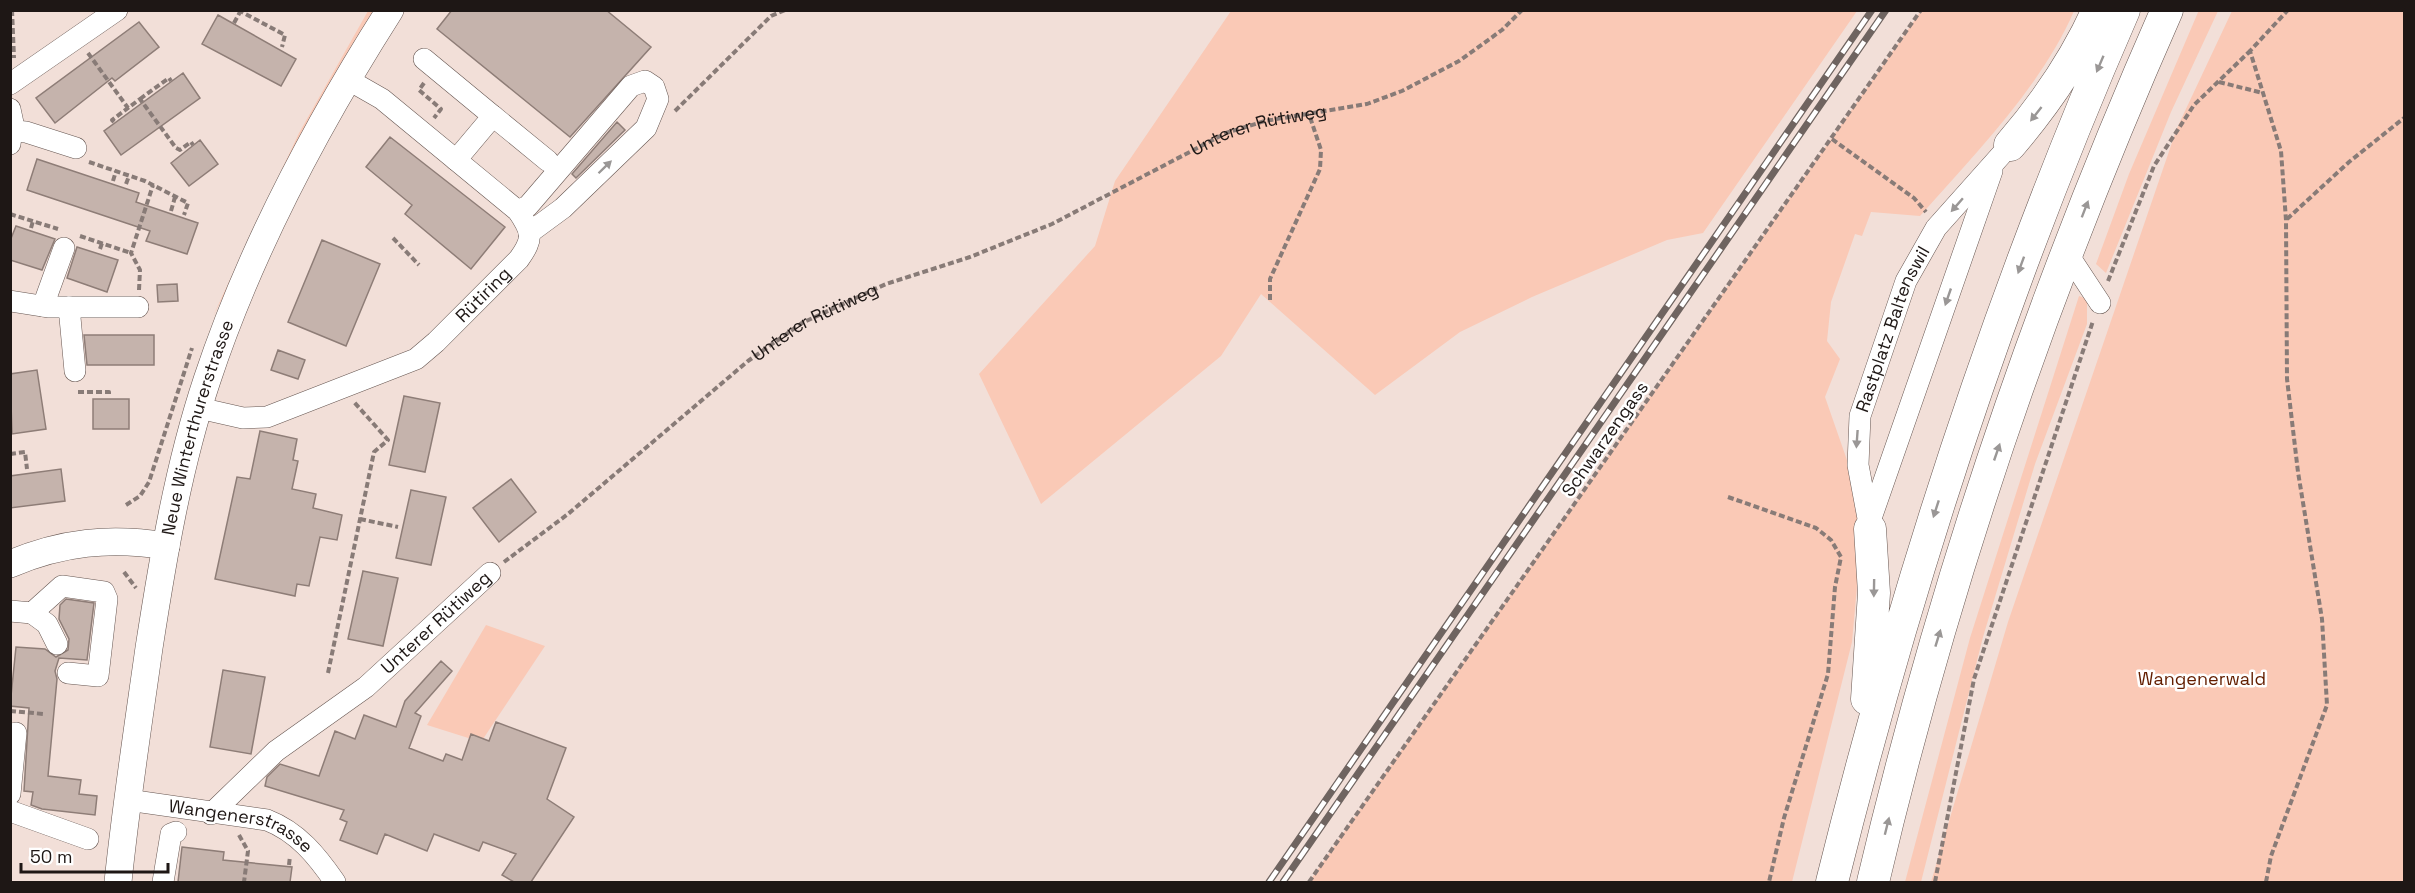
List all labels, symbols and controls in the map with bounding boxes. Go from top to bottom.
one-way arrow [2096,56,2105,73]
street label: Unterer Rütiweg [1186,99,1328,161]
one-way arrow [2029,106,2042,122]
one-way arrow [597,161,611,175]
one-way arrow [1951,197,1964,212]
one-way arrow [2080,200,2090,218]
street label: Rastplatz Baltenswil [1850,242,1934,415]
one-way arrow [2016,256,2025,274]
street label: Rütiring [450,262,515,327]
street label: Unterer Rütiweg [747,277,881,366]
one-way arrow [1942,288,1952,306]
street label: Neue Winterthurerstrasse [156,316,239,537]
street label: Schwarzengass [1556,377,1653,501]
one-way arrow [1853,429,1862,448]
one-way arrow [1992,443,2002,461]
one-way arrow [1931,500,1941,518]
street label: Unterer Rütiweg [376,566,496,679]
one-way arrow [1869,578,1879,597]
one-way arrow [1934,629,1943,647]
park label: Wangenerwald [2138,667,2266,690]
street label: Wangenerstrasse [167,794,318,857]
one-way arrow [1882,817,1892,835]
scale bar [21,836,168,874]
text: 50 m [30,845,72,868]

